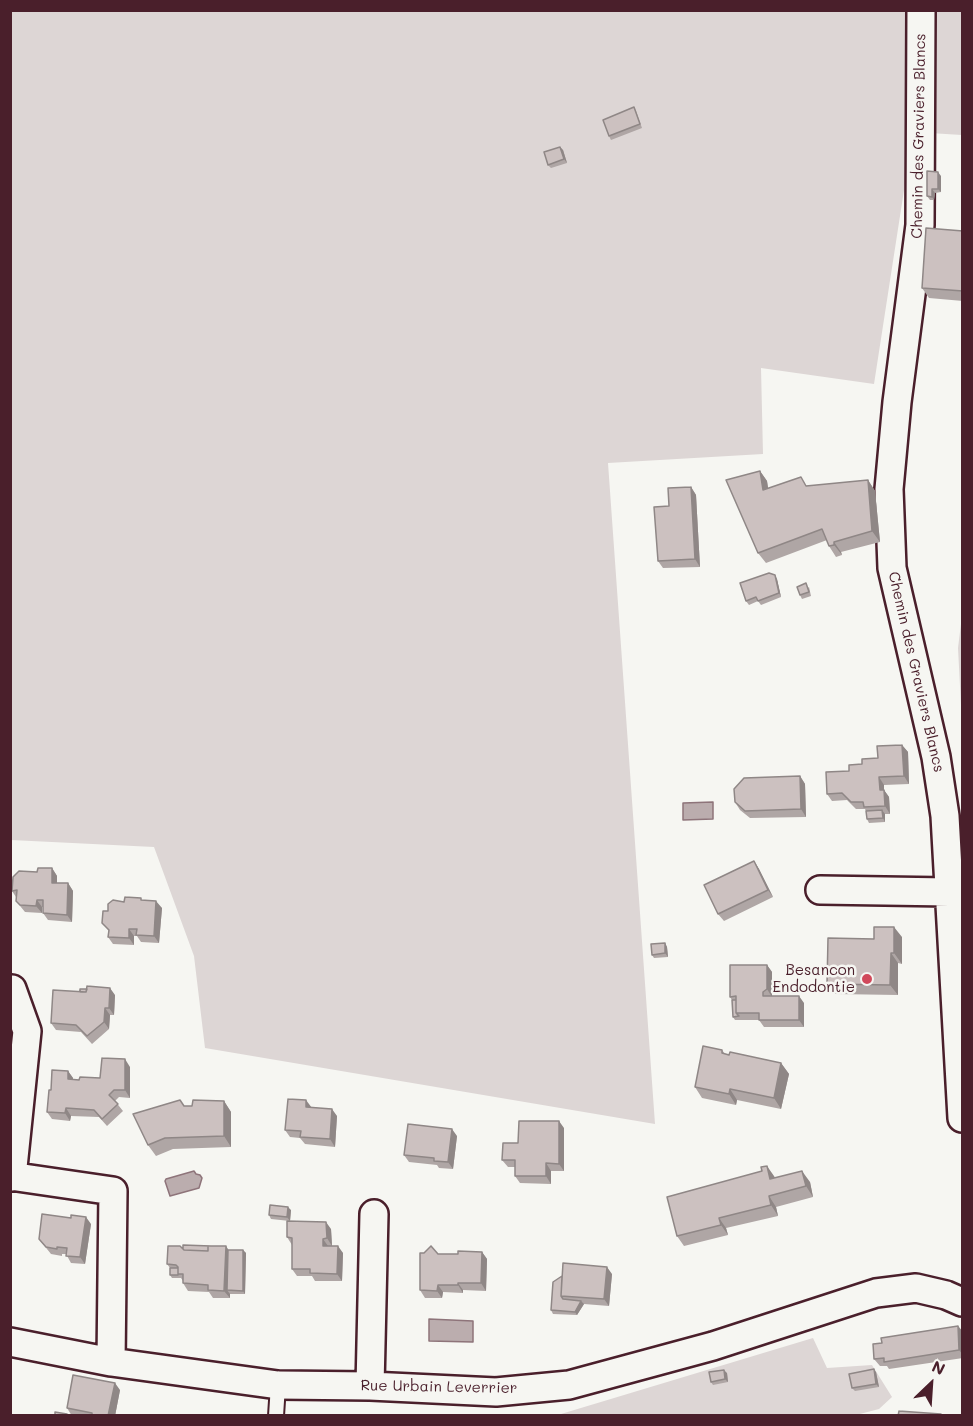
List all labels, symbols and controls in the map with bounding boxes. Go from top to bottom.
street label: Chemin des Graviers Blancs [908,33,930,239]
street label: Chemin des Graviers Blancs [884,570,948,774]
place label: Besancon Endodontie [773,961,855,996]
marker: Besancon Endodontie [860,972,874,986]
north arrow [901,1354,961,1414]
text: N [929,1355,949,1379]
street label: Rue Urbain Leverrier [360,1377,518,1397]

